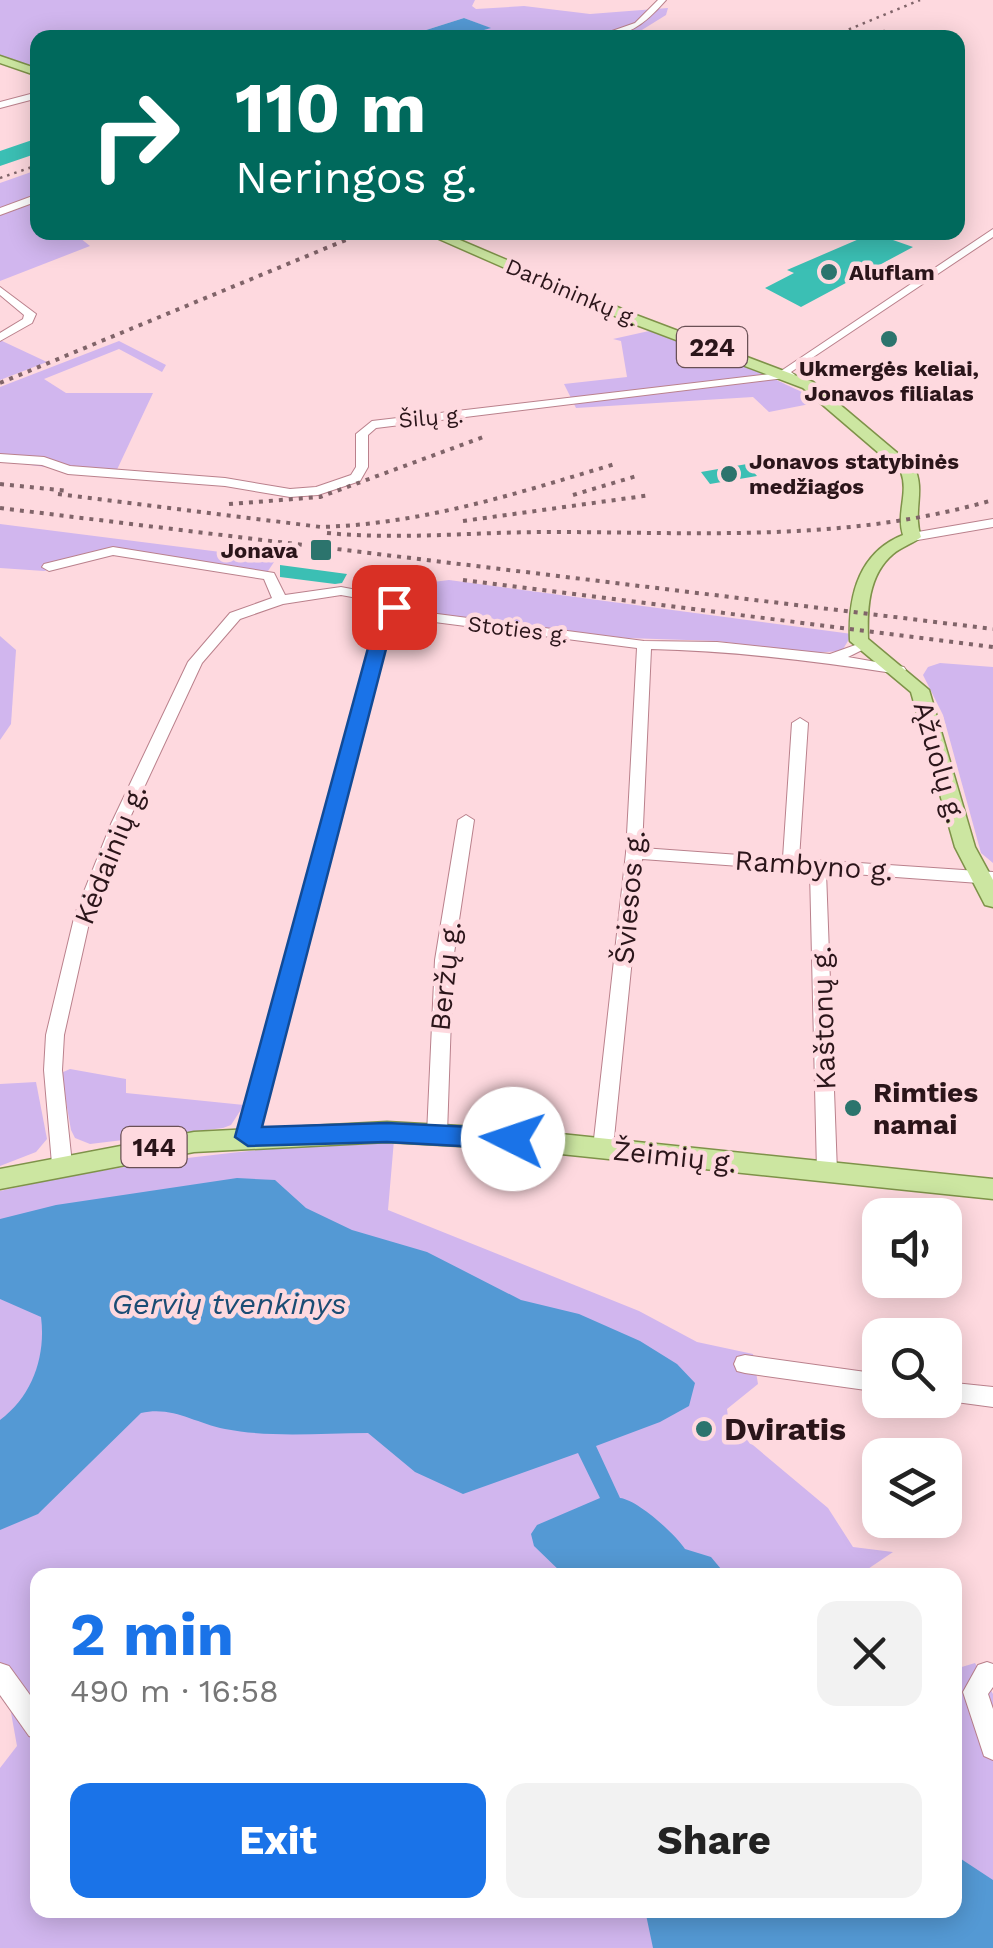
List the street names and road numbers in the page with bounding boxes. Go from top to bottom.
street label: Darbininkų g. [502,253,642,332]
road number: 224 [677,327,747,367]
street label: Šilų g. [397,402,465,433]
street label: Stoties g. [466,611,569,648]
street label: Ąžuolų g. [906,697,973,827]
street label: Kėdainių g. [67,779,154,929]
street label: Šviesos g. [607,829,652,965]
street label: Rambyno g. [734,844,894,887]
street label: Beržų g. [423,920,468,1032]
street label: Kaštonų g. [805,946,842,1090]
road number: 144 [122,1127,186,1167]
street label: Žeimių g. [612,1134,738,1179]

